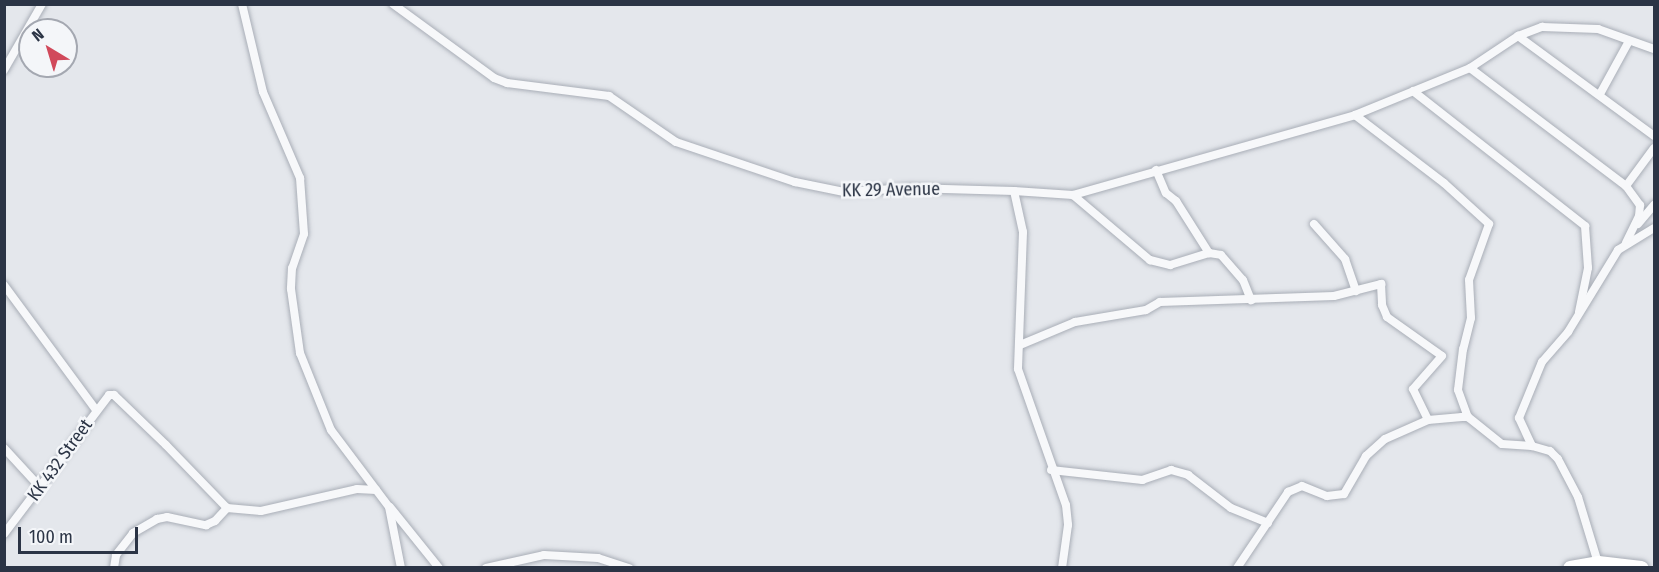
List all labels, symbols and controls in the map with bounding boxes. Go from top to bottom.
north arrow [18,18,78,78]
text: N [28,25,47,45]
street label: KK 29 Avenue [842,178,940,202]
street label: KK 432 Street [23,415,97,505]
scale bar [21,515,141,553]
text: 100 m [29,526,73,548]

